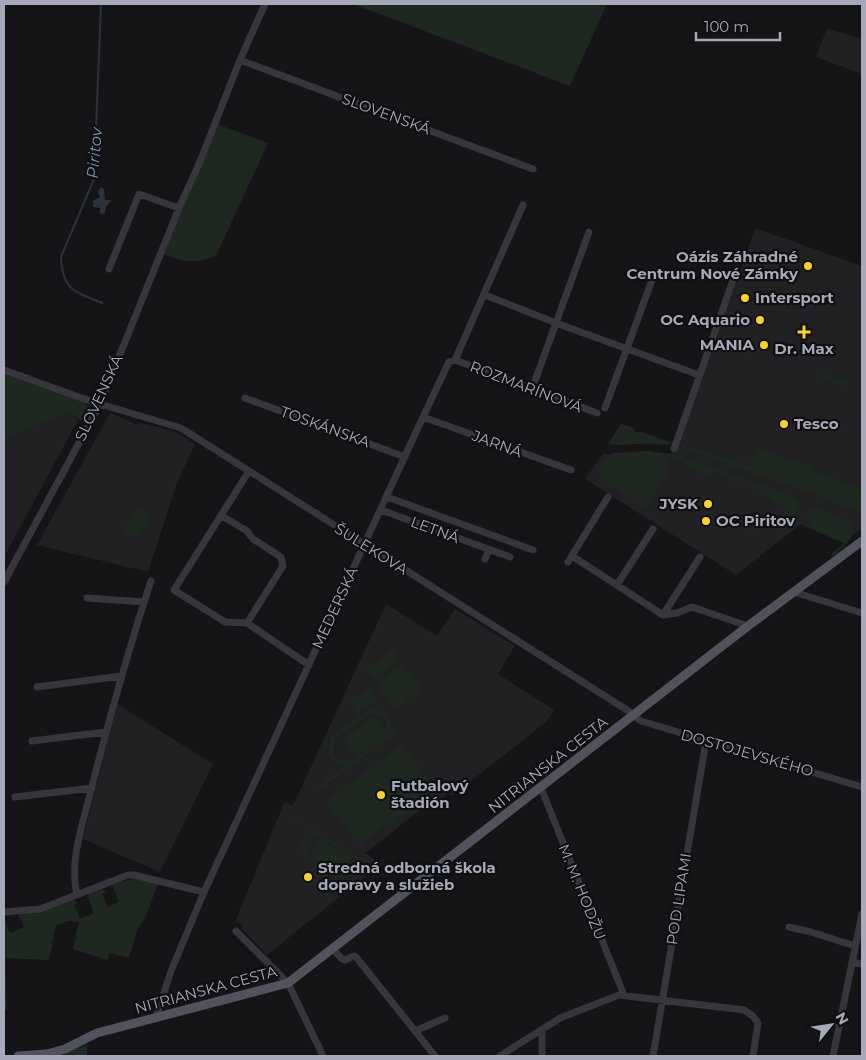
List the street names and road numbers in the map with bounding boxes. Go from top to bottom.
street label: SLOVENSKÁ [339,89,433,138]
street label: SLOVENSKÁ [70,351,127,444]
street label: ROZMARÍNOVÁ [467,356,585,417]
street label: TOSKÁNSKA [278,402,373,452]
street label: JARNÁ [469,425,525,461]
street label: LETNÁ [408,512,462,547]
street label: ŠULEKOVA [331,519,412,579]
street label: MEDERSKÁ [307,564,362,652]
street label: NITRIANSKA CESTA [484,712,611,817]
street label: DOSTOJEVSKÉHO [679,724,816,781]
street label: M. M. HODŽU [555,841,610,942]
street label: POD LIPAMI [662,852,695,946]
street label: NITRIANSKA CESTA [133,961,279,1018]

